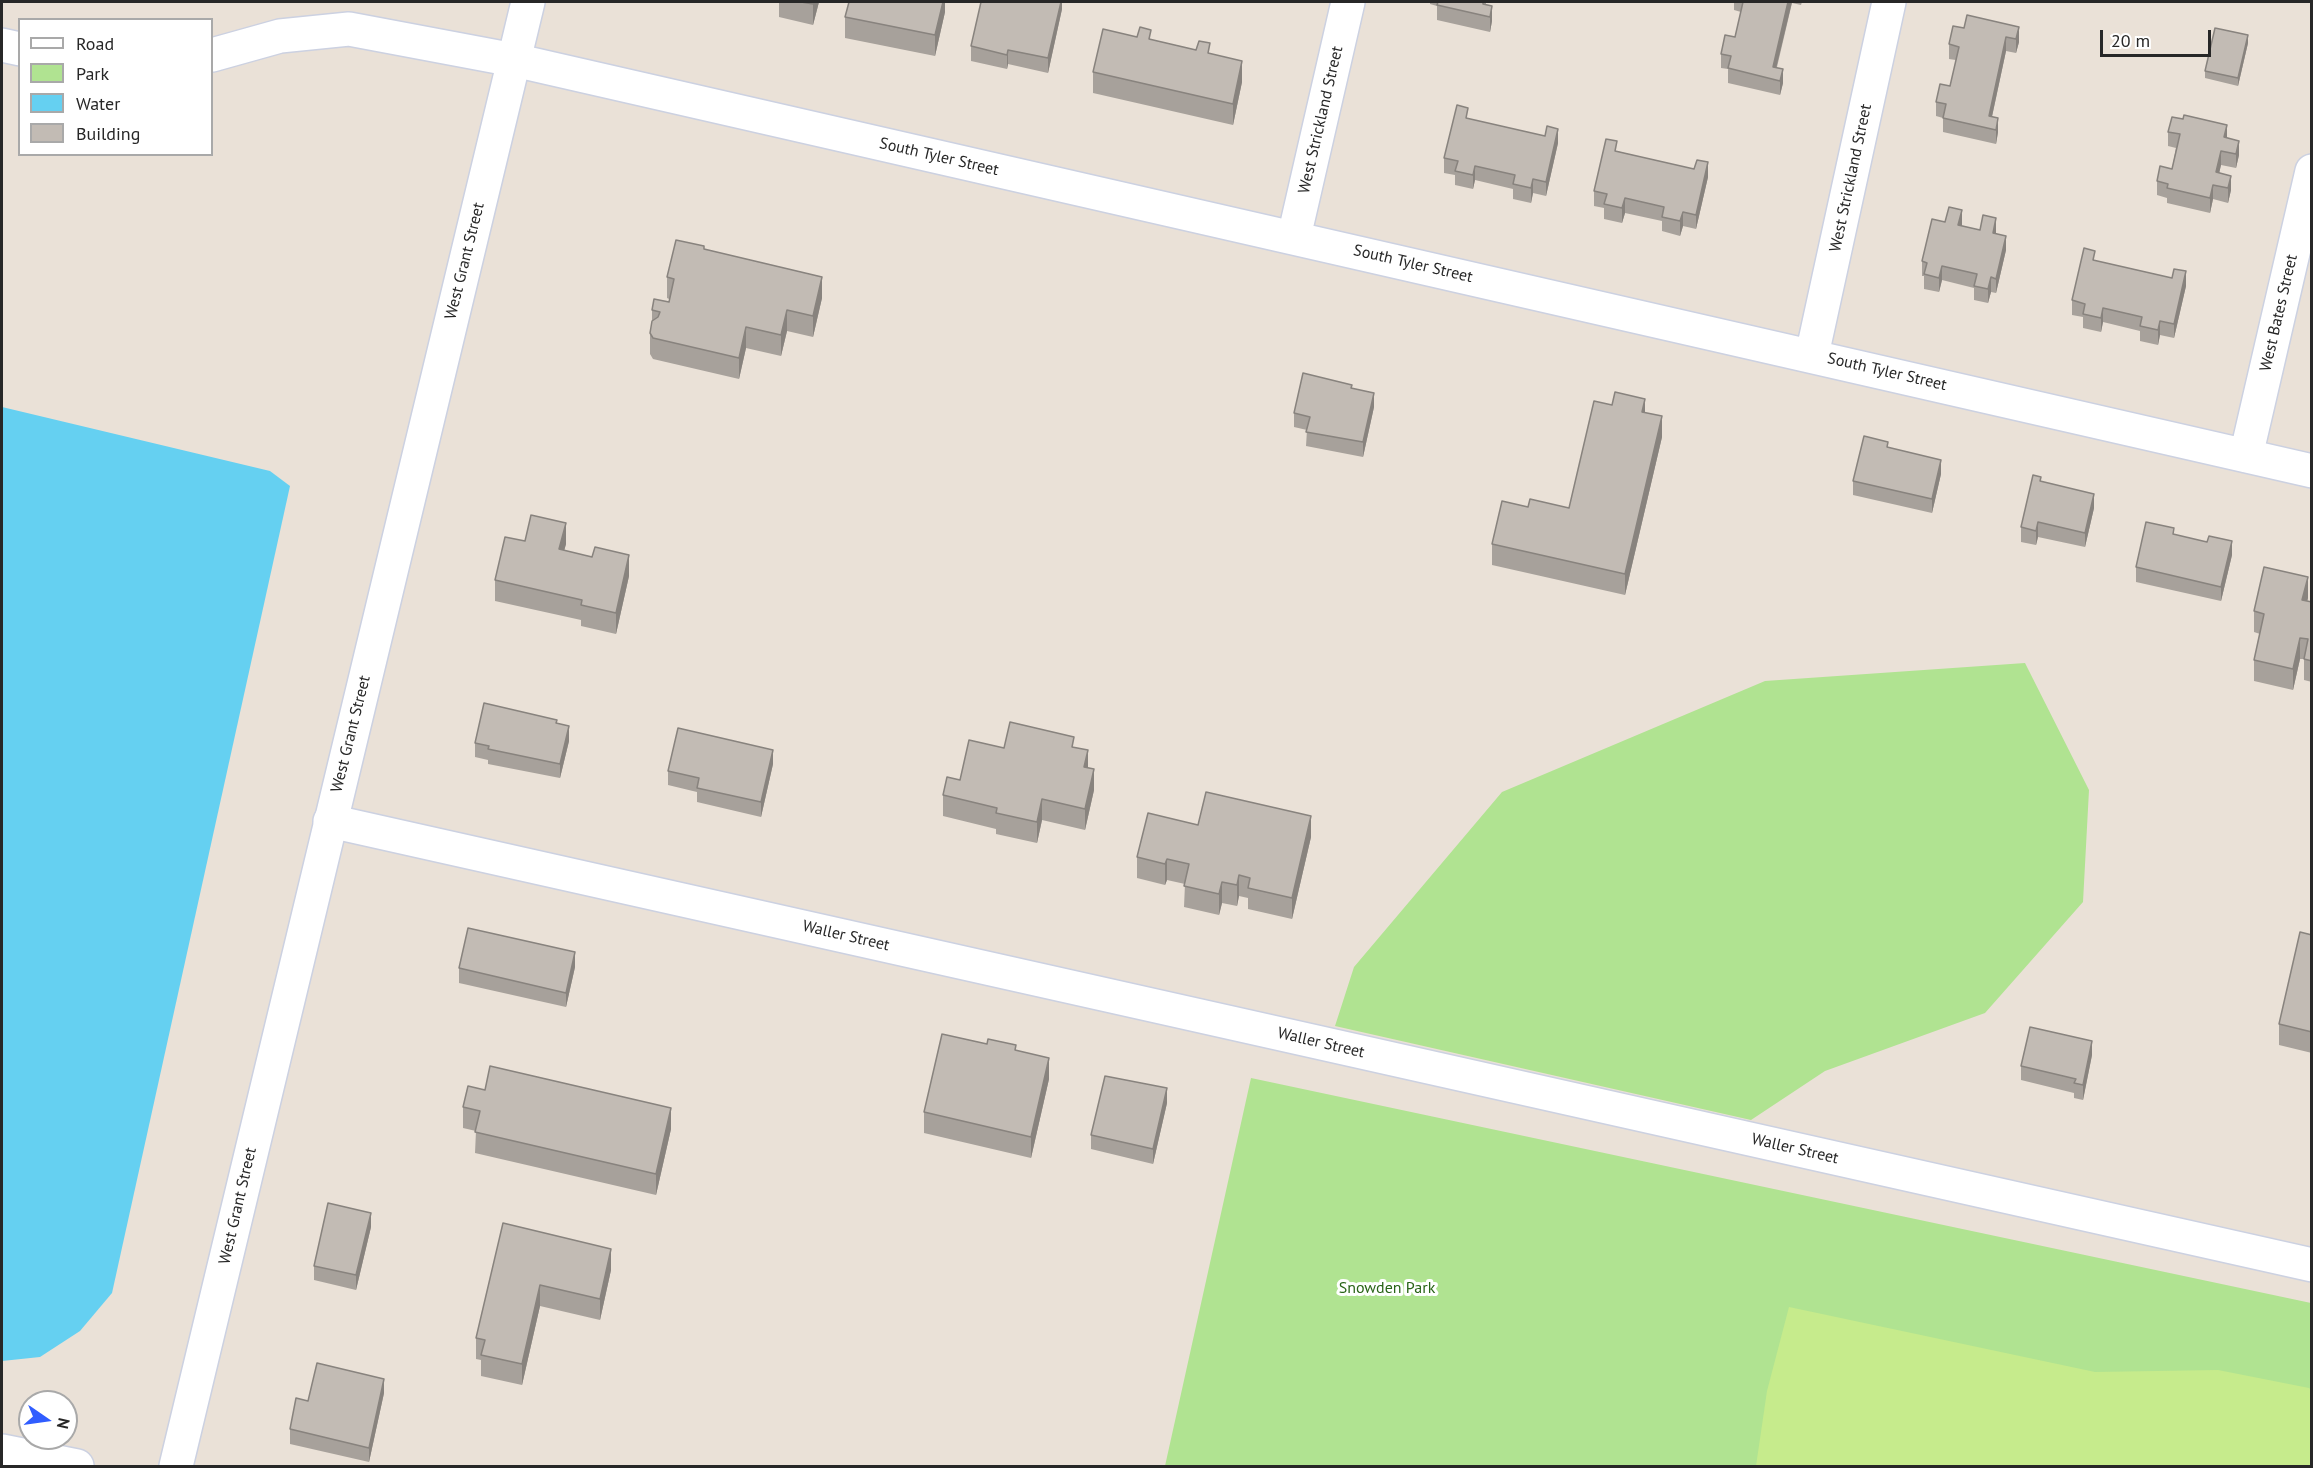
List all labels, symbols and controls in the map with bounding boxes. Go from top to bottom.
legend [18,18,213,156]
scale bar [2103,18,2214,56]
text: 20 m [2111,29,2150,52]
text: Road [76,32,114,55]
street label: West Strickland Street [1295,44,1347,196]
text: Park [76,62,109,85]
text: Water [76,92,120,115]
street label: West Strickland Street [1826,102,1876,254]
text: Building [76,122,140,145]
street label: South Tyler Street [877,134,1001,180]
street label: West Grant Street [441,201,489,321]
street label: South Tyler Street [1351,241,1475,287]
street label: West Bates Street [2256,253,2302,373]
street label: South Tyler Street [1825,349,1949,395]
street label: West Grant Street [327,674,375,794]
street label: Waller Street [801,917,891,955]
street label: Waller Street [1276,1024,1366,1062]
street label: Waller Street [1750,1130,1840,1168]
street label: West Grant Street [215,1146,261,1266]
park label: Snowden Park [1339,1278,1435,1298]
north arrow [18,1390,78,1450]
text: N [53,1416,75,1431]

